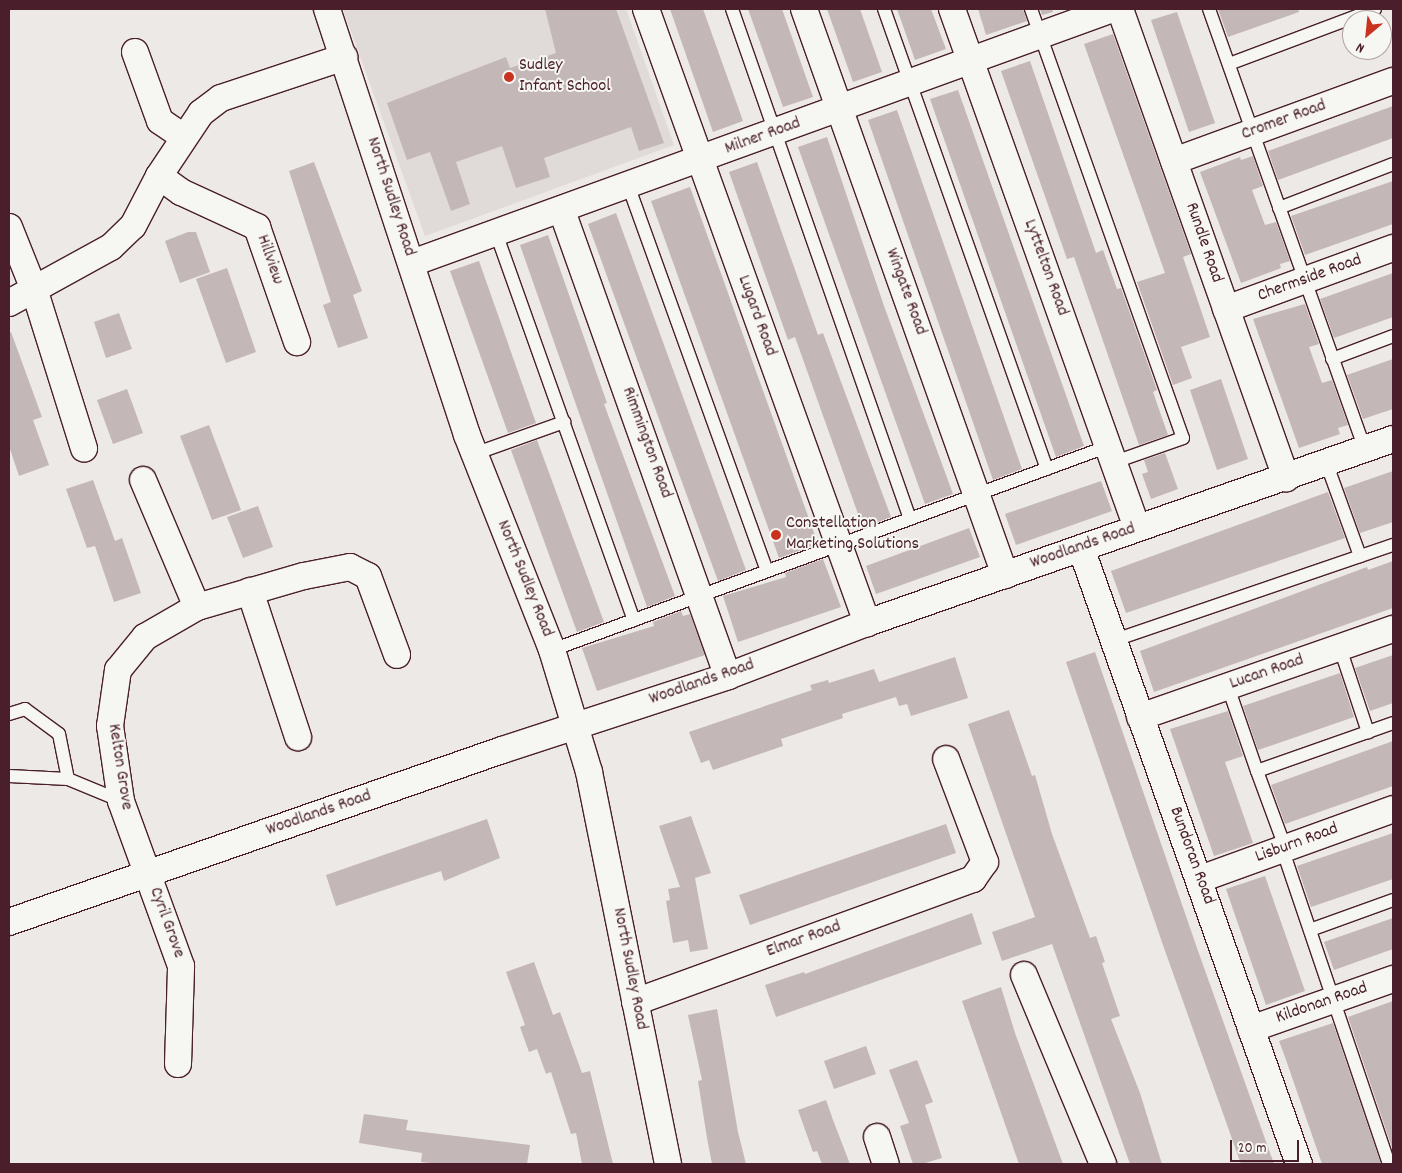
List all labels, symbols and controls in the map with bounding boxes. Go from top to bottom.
north arrow [1342,10,1392,60]
text: N [1353,37,1368,58]
place label: Sudley Infant School [519,56,610,98]
marker: Sudley Infant School [503,71,515,83]
street label: Cromer Road [1239,96,1329,146]
street label: Milner Road [722,113,804,161]
street label: North Sudley Road [361,135,419,259]
street label: Rundle Road [1179,200,1227,286]
street label: Lyttelton Road [1018,217,1072,319]
street label: Hillview [250,232,288,288]
street label: Wingate Road [879,246,931,338]
street label: Chermside Road [1255,250,1365,308]
street label: Lugard Road [731,273,781,359]
street label: Rimmington Road [616,384,676,502]
place label: Constellation Marketing Solutions [786,514,919,556]
street label: North Sudley Road [491,517,557,641]
street label: Woodlands Road [1028,519,1138,575]
marker: Constellation Marketing Solutions [770,529,782,541]
street label: Lucan Road [1227,650,1307,696]
street label: Woodlands Road [647,655,757,711]
street label: Kelton Grove [102,722,136,812]
street label: Woodlands Road [264,786,374,842]
street label: Bundoran Road [1163,804,1219,908]
street label: Lisburn Road [1253,819,1341,869]
street label: Cyril Grove [143,885,189,961]
street label: North Sudley Road [607,906,651,1032]
street label: Elmar Road [764,917,844,963]
street label: Kildonan Road [1273,978,1371,1030]
scale bar [1232,1130,1301,1162]
text: 20 m [1238,1138,1266,1160]

